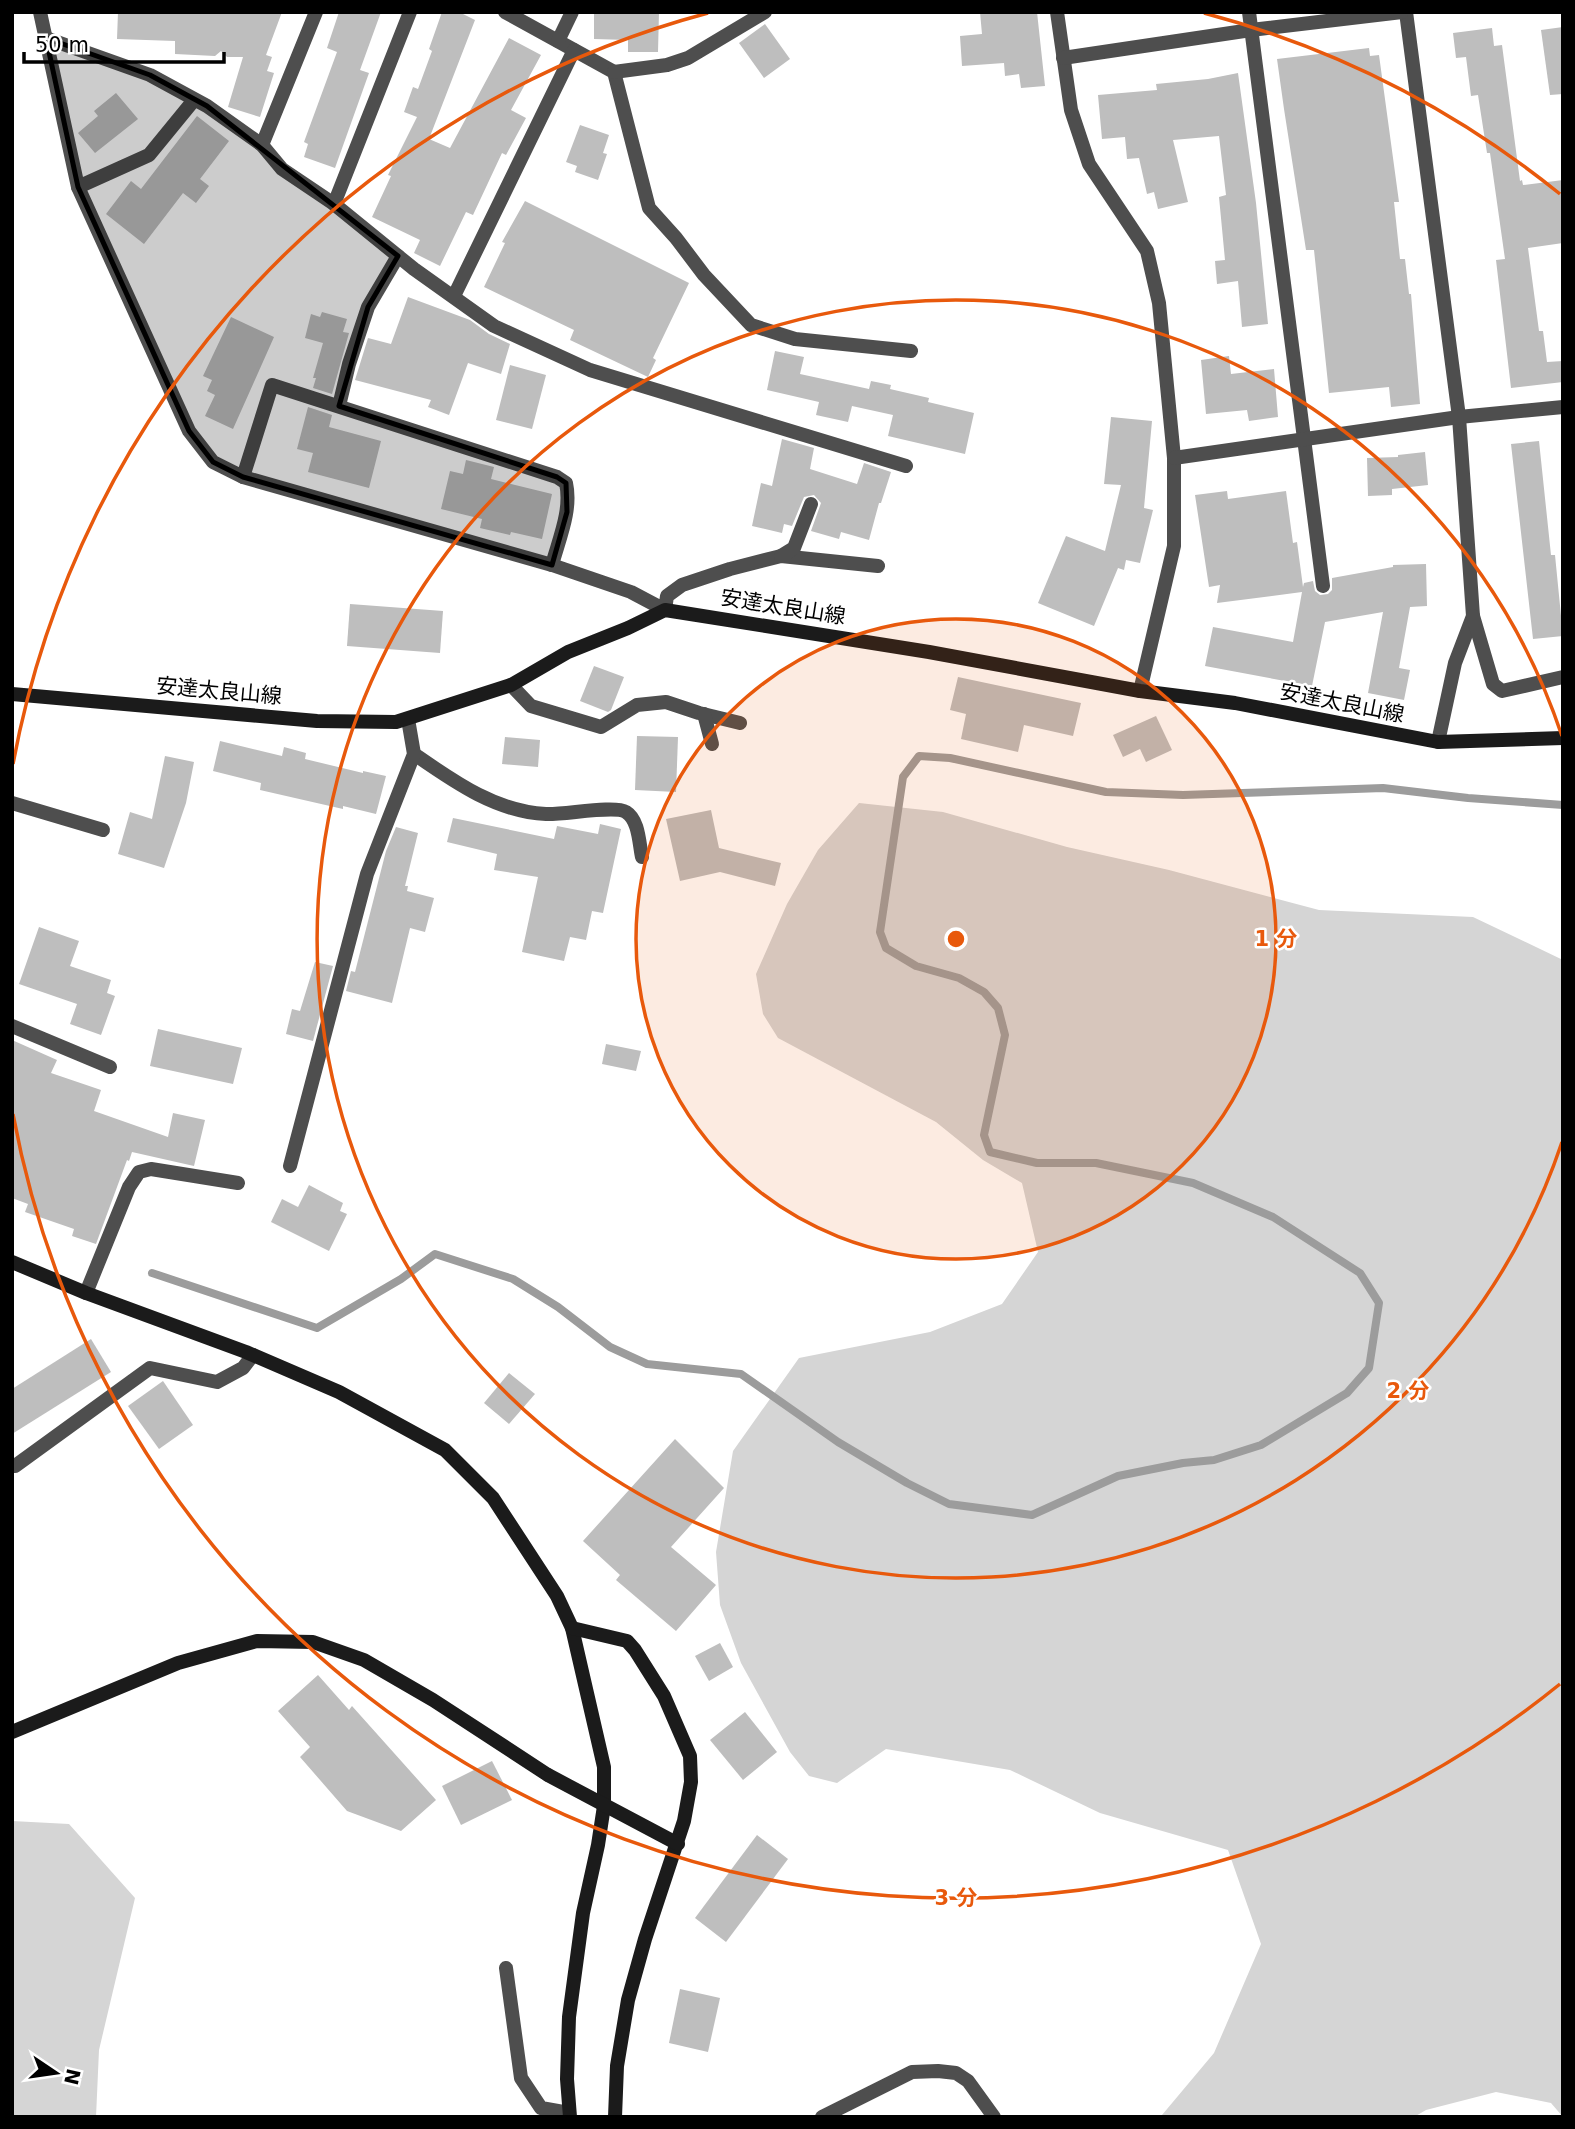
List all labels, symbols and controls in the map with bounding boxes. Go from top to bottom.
scale bar [24,21,224,65]
text: 50 m [35,33,89,57]
street label: 安達太良山線 [719,585,847,629]
street label: 安達太良山線 [155,674,283,708]
street label: 安達太良山線 [1278,679,1406,727]
centre of rings [944,927,968,951]
text: 1 分 [1255,927,1297,951]
text: 2 分 [1387,1379,1429,1403]
text: 3 分 [935,1886,977,1910]
north arrow [21,2038,91,2108]
text: N [60,2067,85,2087]

